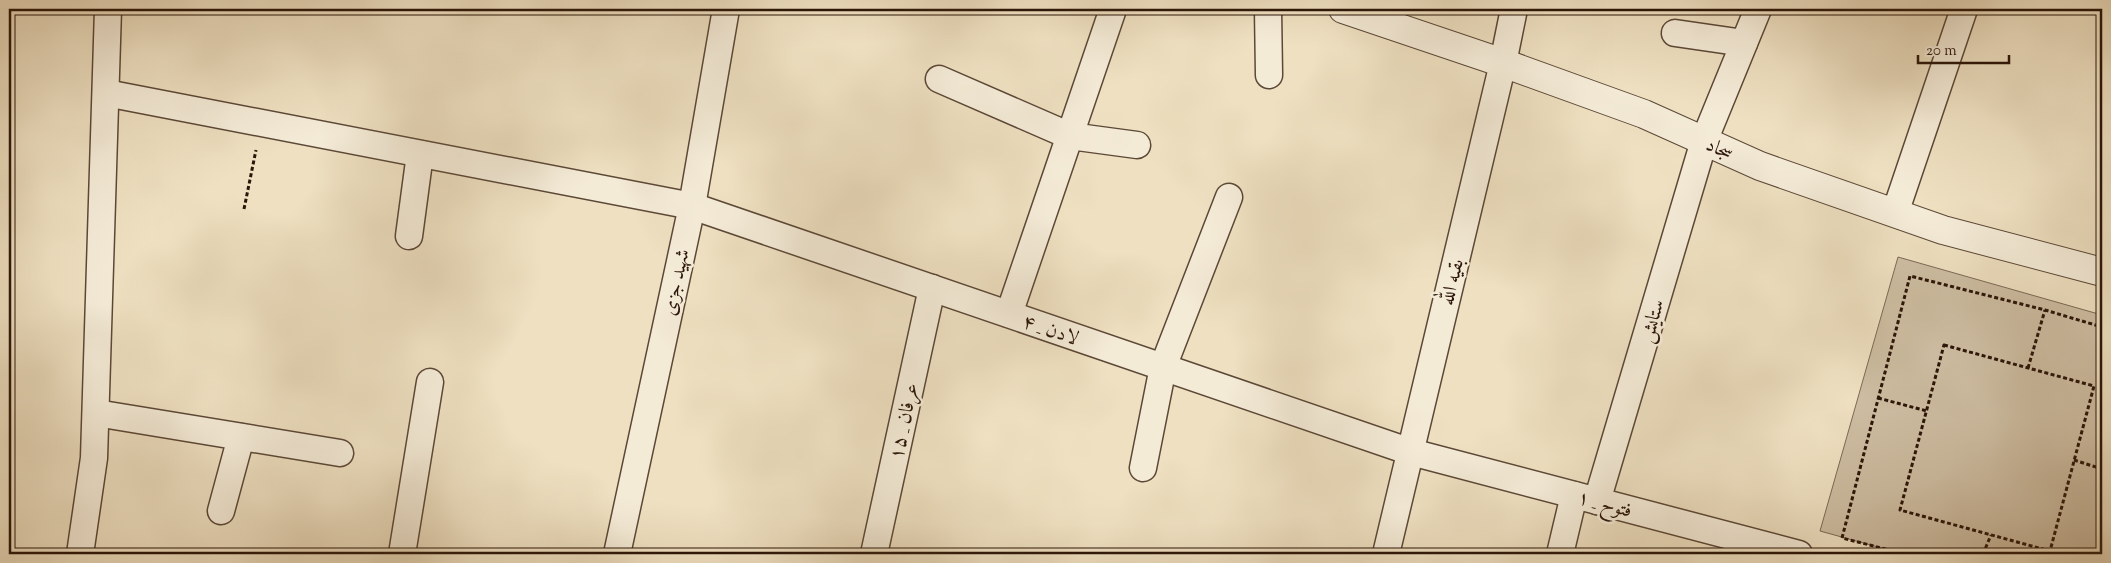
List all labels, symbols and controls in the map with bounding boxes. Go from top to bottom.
scale bar [1918,32,2010,64]
text: 20 m [1926,41,1957,62]
street label: سجاد [1700,131,1737,169]
street label: شهید جزی [656,247,699,319]
street label: بقیه الله [1431,256,1473,309]
street label: ستایش [1633,296,1673,347]
street label: لادن _ ۴ [1018,308,1082,354]
street label: عرفان _ ۱۵ [883,381,928,462]
street label: فتوح _ ۱ [1574,484,1635,528]

